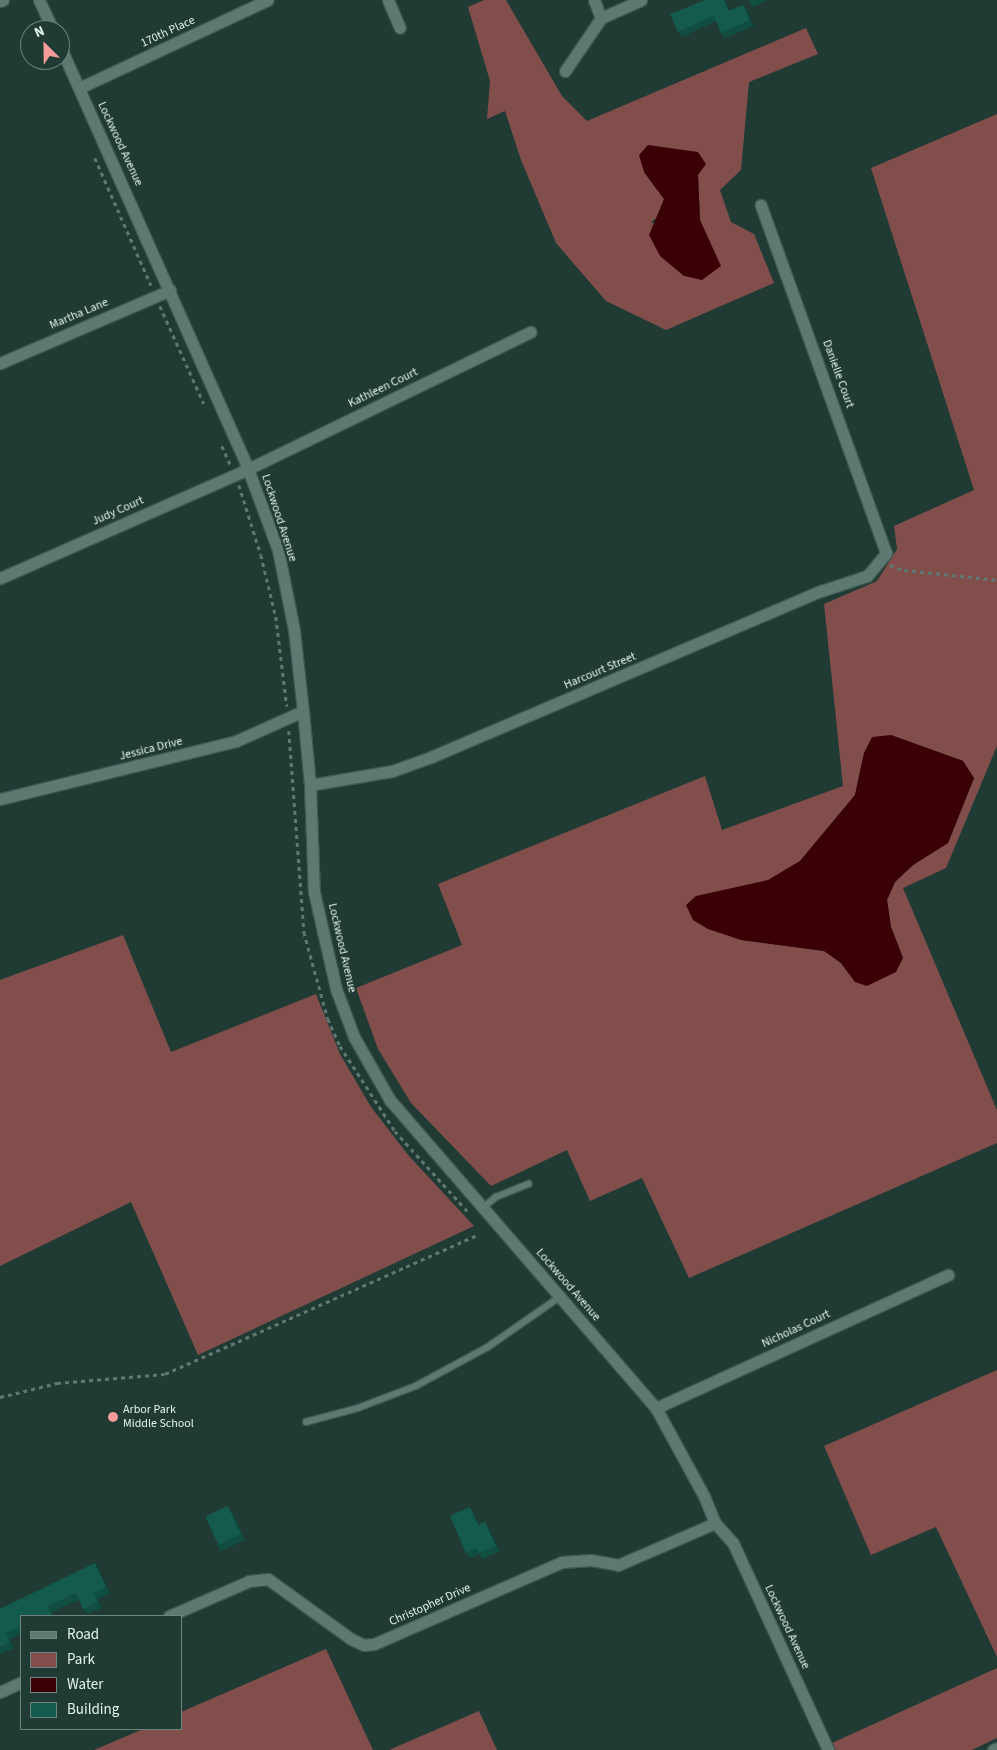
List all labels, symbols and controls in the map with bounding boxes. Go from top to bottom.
street label: 170th Place [139,13,197,51]
north arrow [20,20,70,70]
text: N [31,21,48,43]
street label: Lockwood Avenue [94,100,146,188]
street label: Martha Lane [47,295,111,333]
street label: Danielle Court [819,338,857,410]
street label: Kathleen Court [346,365,420,411]
street label: Lockwood Avenue [258,472,300,564]
street label: Judy Court [90,493,146,529]
street label: Harcourt Street [562,649,638,693]
street label: Jessica Drive [118,734,184,764]
street label: Lockwood Avenue [325,902,359,994]
street label: Lockwood Avenue [533,1246,603,1324]
street label: Nicholas Court [759,1307,833,1351]
place label: Arbor Park Middle School [123,1403,194,1431]
marker: Arbor Park Middle School [107,1411,119,1423]
street label: Christopher Drive [387,1581,473,1629]
street label: Lockwood Avenue [761,1583,813,1671]
legend [20,1615,182,1730]
text: Road [67,1624,99,1645]
text: Park [67,1649,95,1670]
text: Water [67,1674,103,1695]
text: Building [67,1699,119,1720]

